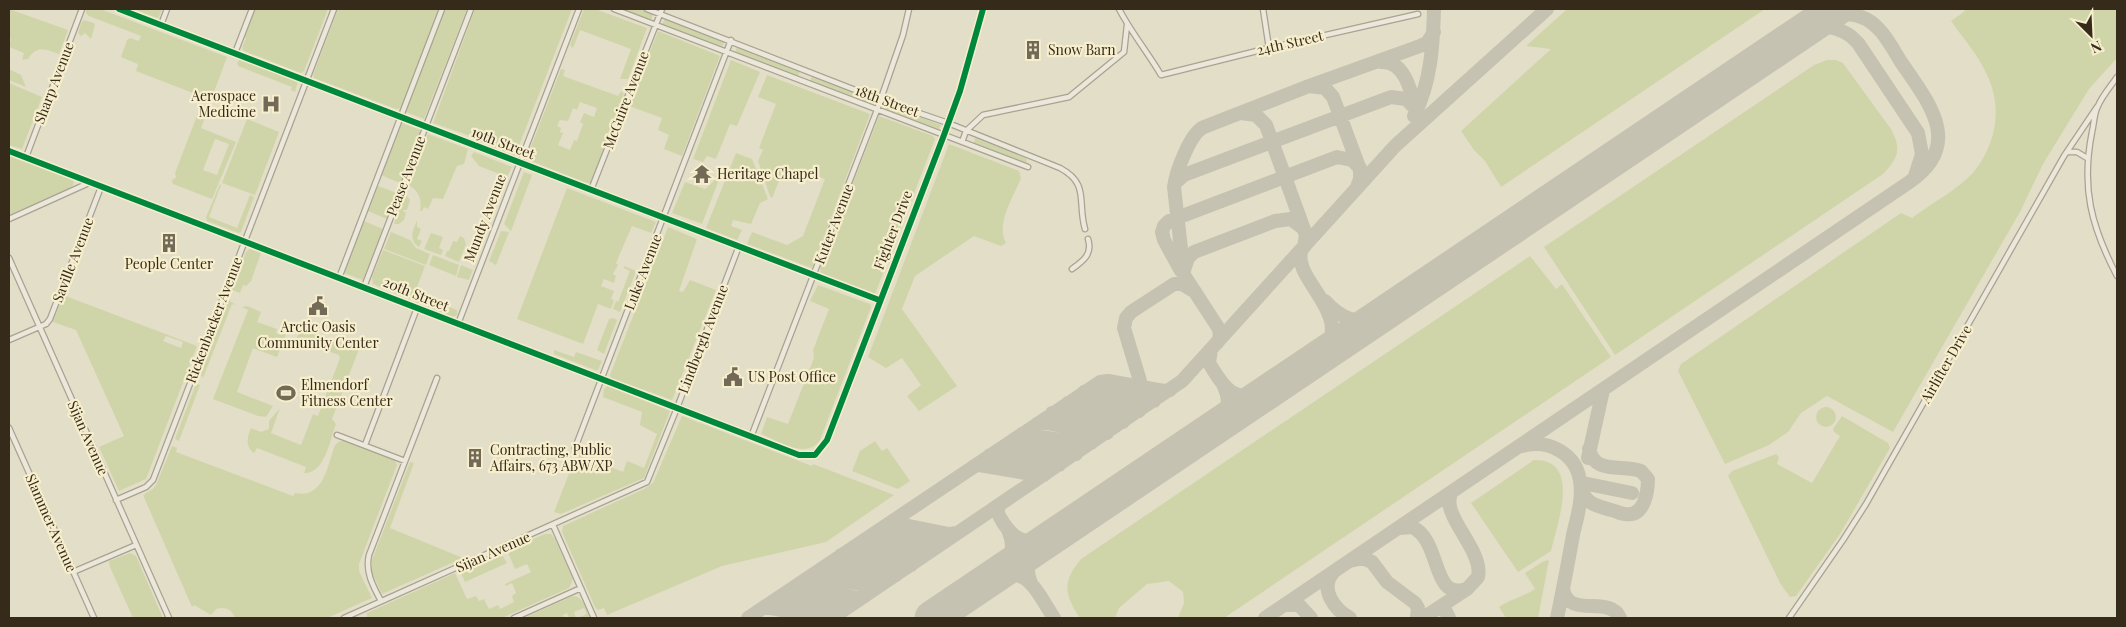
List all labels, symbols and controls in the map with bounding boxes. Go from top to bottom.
north arrow [2066,10,2116,60]
street label: 24th Street [1255,25,1326,59]
text: N [2088,37,2105,58]
street label: Sharp Avenue [29,39,78,127]
building icon: Snow Barn [1022,39,1044,61]
place label: Snow Barn [1048,40,1116,59]
street label: McGuire Avenue [598,48,653,151]
street label: 18th Street [853,80,923,121]
place label: Aerospace Medicine [190,86,256,121]
hospital icon: Aerospace Medicine [260,93,282,115]
street label: 19th Street [469,122,539,164]
street label: Pease Avenue [381,133,430,219]
temple icon: Heritage Chapel [691,163,713,185]
place label: Heritage Chapel [717,164,819,183]
street label: Mundy Avenue [459,171,510,264]
street label: Kuter Avenue [810,181,858,267]
street label: Fighter Drive [869,187,916,272]
street label: Saville Avenue [48,215,97,305]
street label: Luke Avenue [619,231,666,313]
building icon: People Center [158,232,180,254]
place label: People Center [125,254,214,273]
street label: Rickenbacker Avenue [181,254,246,386]
street label: 20th Street [380,272,453,316]
street label: Lindbergh Avenue [673,282,732,396]
public building icon: Arctic Oasis Community Center [307,295,329,317]
place label: Arctic Oasis Community Center [257,317,379,352]
street label: Airlifter Drive [1915,321,1976,407]
public building icon: US Post Office [722,366,744,388]
place label: US Post Office [748,367,836,386]
place label: Elmendorf Fitness Center [301,375,394,410]
sports icon: Elmendorf Fitness Center [275,382,297,404]
street label: Sijan Avenue [64,397,113,478]
place label: Contracting, Public Affairs, 673 ABW/XP [489,440,612,475]
building icon: Contracting, Public Affairs, 673 ABW/XP [464,447,486,469]
street label: Slammer Avenue [21,471,82,575]
street label: Sijan Avenue [452,527,533,576]

